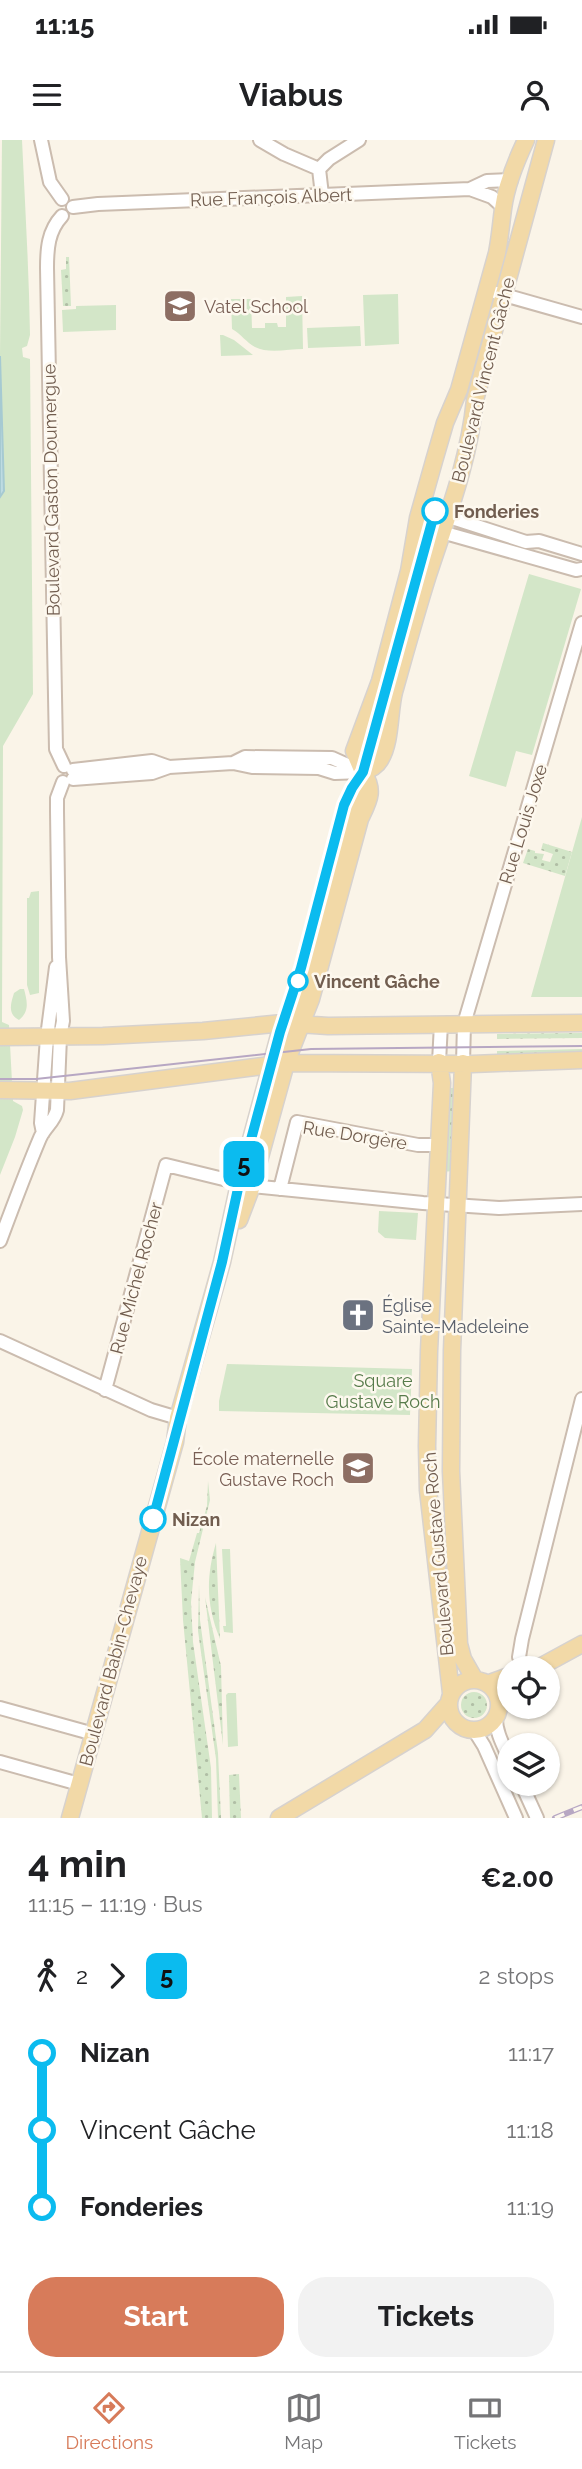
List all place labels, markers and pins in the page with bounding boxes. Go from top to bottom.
school or university icon: Vatel School [161,287,199,325]
place label: Vatel School [204,296,308,317]
marker: Fonderies [422,498,448,524]
place label: Fonderies [454,501,539,522]
marker: Vincent Gâche [288,971,308,991]
place label: Vincent Gâche [314,971,440,992]
place label: Église Sainte-Madeleine [382,1294,529,1337]
church icon: Église Sainte-Madeleine [339,1296,377,1334]
place label: École maternelle Gustave Roch [192,1447,334,1490]
school or university icon: École maternelle Gustave Roch [339,1449,377,1487]
marker: Nizan [140,1506,166,1532]
place label: Nizan [172,1509,220,1530]

